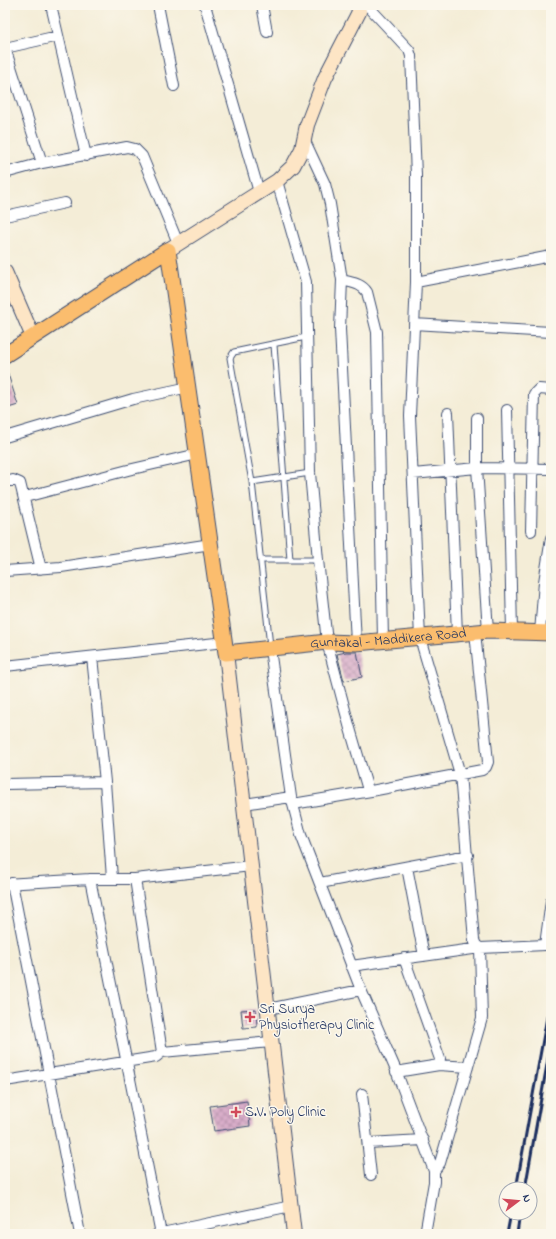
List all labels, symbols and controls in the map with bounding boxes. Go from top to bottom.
street label: Guntakal - Maddikera Road [309,623,467,654]
place label: Sri Surya Physiotherapy Clinic [259,999,375,1037]
marker: Sri Surya Physiotherapy Clinic [244,1011,256,1023]
place label: S.V. Poly Clinic [245,1102,327,1124]
marker: S.V. Poly Clinic [230,1106,242,1118]
north arrow [498,1181,538,1221]
text: N [518,1193,535,1204]

